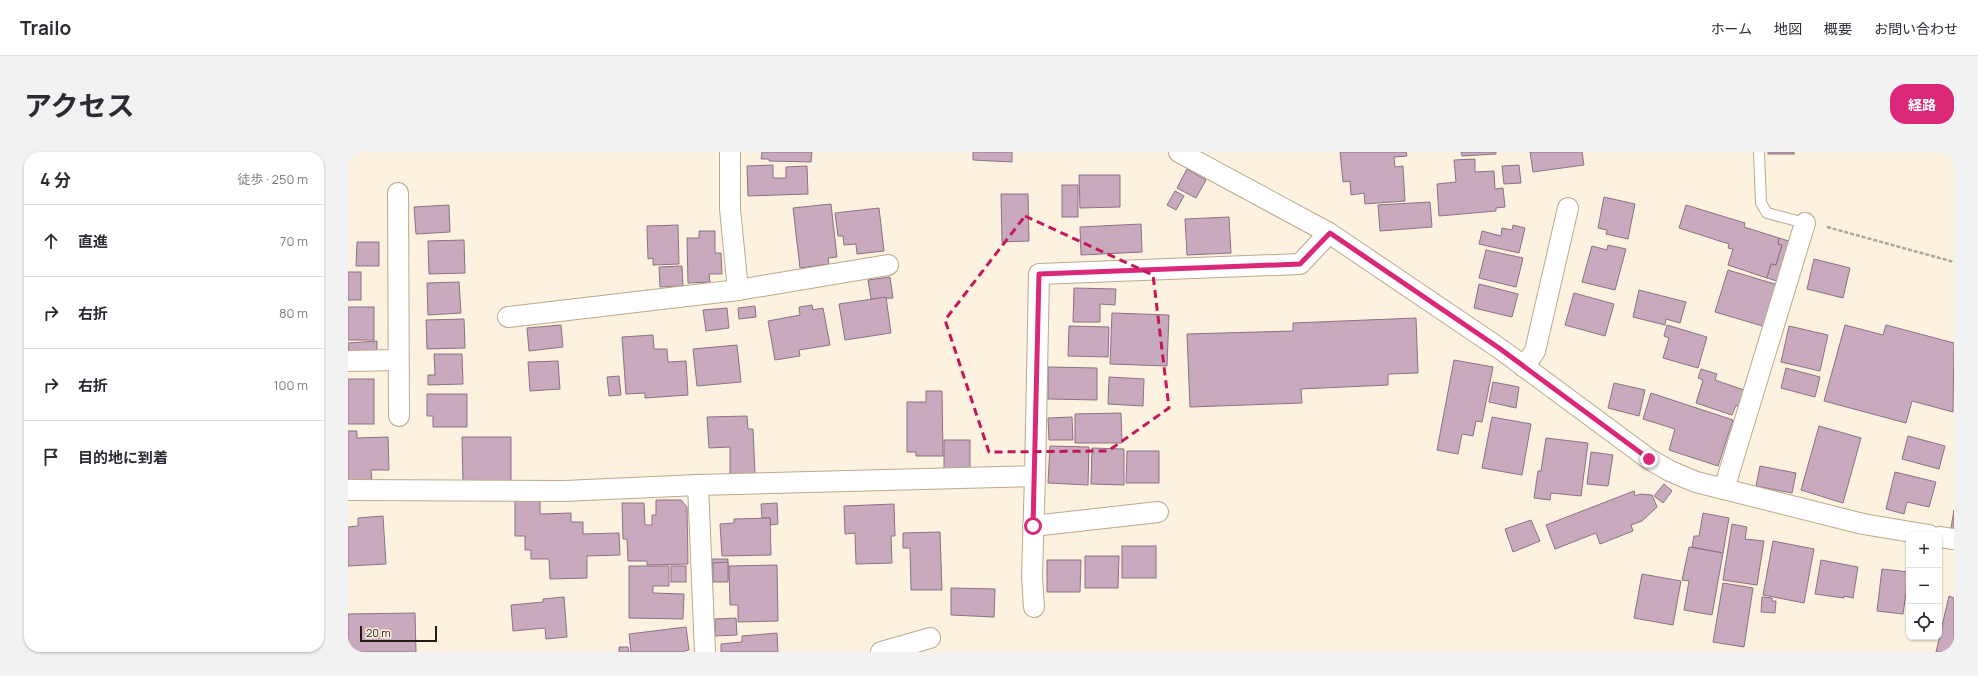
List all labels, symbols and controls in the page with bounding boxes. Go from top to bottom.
text: Trailo [20,15,71,41]
text: ホーム [1710,19,1752,38]
text: 地図 [1774,19,1802,38]
text: 概要 [1824,19,1852,38]
text: お問い合わせ [1874,19,1958,38]
button: 経路 [1890,84,1954,124]
text: アクセス [24,86,135,124]
text: 4 分 [40,168,71,191]
text: 徒歩 · 250 m [237,170,308,188]
icon: ahead [40,230,62,252]
text: 直進 [78,231,108,252]
text: 70 m [280,232,308,250]
icon: right [40,302,62,324]
text: 右折 [78,303,108,324]
text: 80 m [279,304,308,322]
icon: right [40,374,62,396]
text: 右折 [78,375,108,396]
text: 100 m [273,376,308,394]
icon: arrive [40,446,62,468]
text: 目的地に到着 [78,447,168,468]
route end [1640,450,1658,468]
route start [1024,517,1042,535]
map controls [1906,532,1942,640]
button: + [1906,532,1942,568]
button: − [1906,568,1942,604]
button: locate [1906,604,1942,640]
scale bar [360,624,437,643]
text: 20 m [366,625,391,640]

